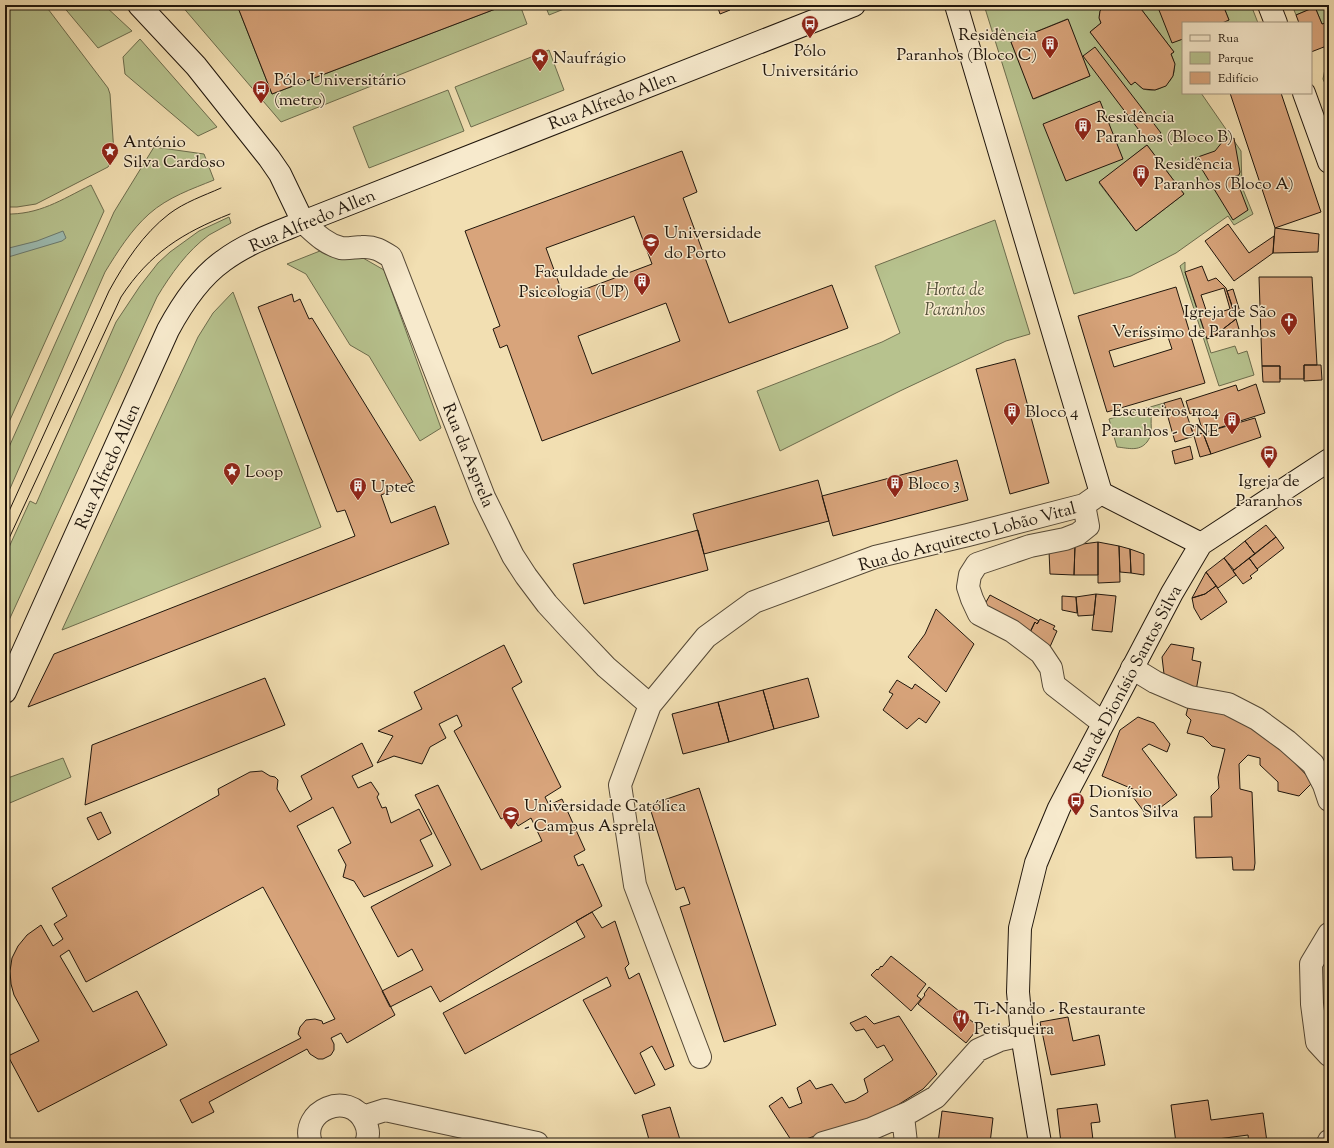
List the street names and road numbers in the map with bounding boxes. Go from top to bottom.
street label: Rua Alfredo Allen [545,66,680,137]
street label: Rua Alfredo Allen [246,184,380,259]
street label: Rua Alfredo Allen [70,400,147,533]
street label: Rua da Asprela [435,400,499,512]
street label: Rua do Arquitecto Lobão Vital [856,497,1079,579]
street label: Rua de Dionísio Santos Silva [1069,581,1189,778]

